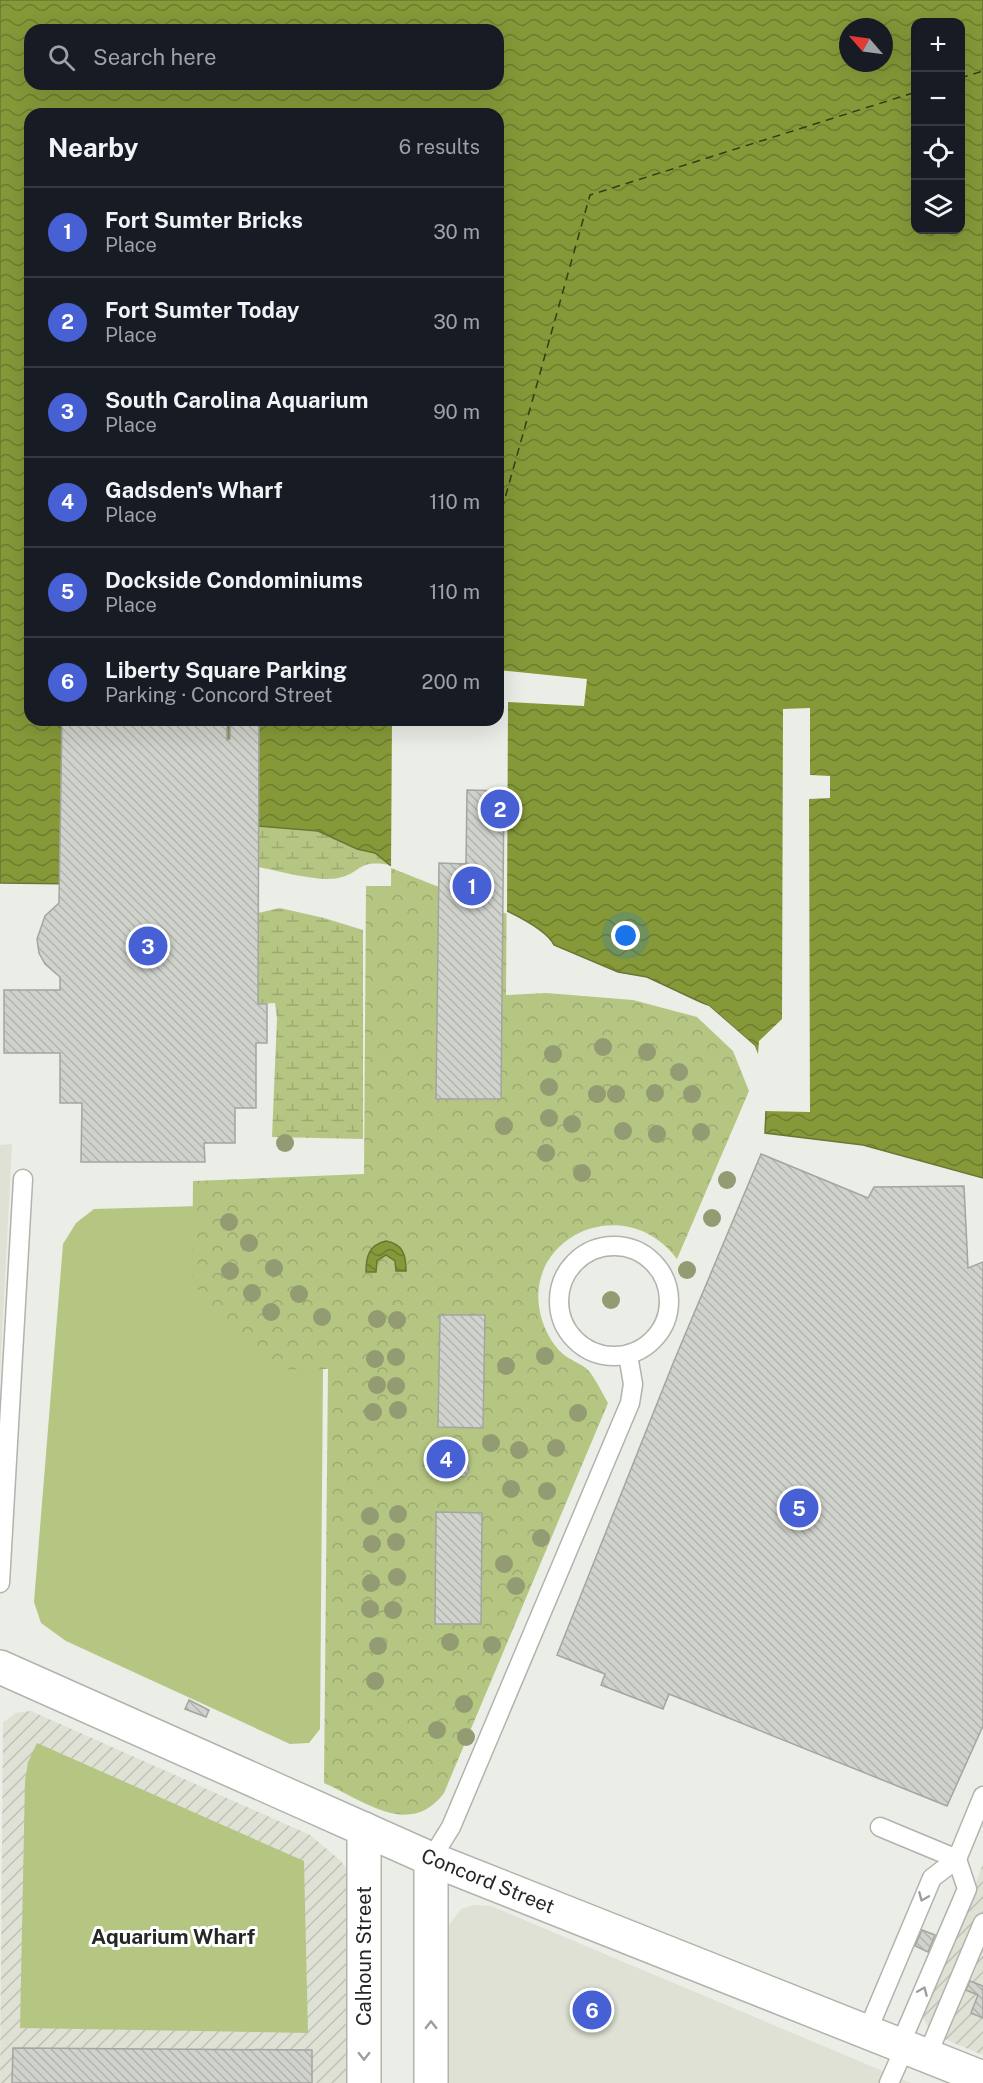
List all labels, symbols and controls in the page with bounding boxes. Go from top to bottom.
north arrow [839,18,893,72]
map controls [911,18,965,234]
button: + [911,18,965,72]
search box [24,24,504,90]
icon: search [45,41,78,74]
text: Search here [93,44,217,70]
button: − [911,72,965,126]
button: locate [911,126,965,180]
text: Nearby [48,132,138,163]
text: 6 results [399,135,480,159]
button: layers [911,180,965,234]
text: Fort Sumter Bricks [105,207,303,233]
text: 1 [63,220,72,244]
text: 30 m [433,220,480,244]
text: Place [105,233,157,257]
text: Fort Sumter Today [105,297,299,323]
text: 2 [61,310,74,334]
text: 30 m [433,310,480,334]
text: Place [105,323,157,347]
text: South Carolina Aquarium [105,387,368,413]
text: 3 [61,400,74,424]
text: 90 m [433,400,480,424]
text: Place [105,413,157,437]
text: Gadsden's Wharf [105,477,282,503]
text: 4 [61,490,74,514]
text: 110 m [429,490,480,514]
text: Place [105,503,157,527]
text: Dockside Condominiums [105,567,363,593]
text: 5 [61,580,74,604]
text: 110 m [429,580,480,604]
text: Place [105,593,157,617]
text: Liberty Square Parking [105,657,347,683]
text: 6 [61,670,74,694]
text: 200 m [422,670,480,694]
text: Parking · Concord Street [105,683,332,707]
pin: 2 [480,786,520,832]
pin: 1 [452,864,492,908]
your location [611,921,640,950]
pin: 3 [128,924,168,968]
pin: 4 [426,1436,466,1482]
pin: 5 [780,1486,818,1530]
street label: Concord Street [418,1843,558,1919]
street label: Calhoun Street [352,1886,376,2026]
one-way arrow [918,1891,930,1902]
district label: Aquarium Wharf [91,1924,255,1949]
one-way arrow [916,1987,928,1998]
pin: 6 [572,1988,612,2032]
one-way arrow [425,2020,437,2029]
one-way arrow [358,2051,370,2060]

